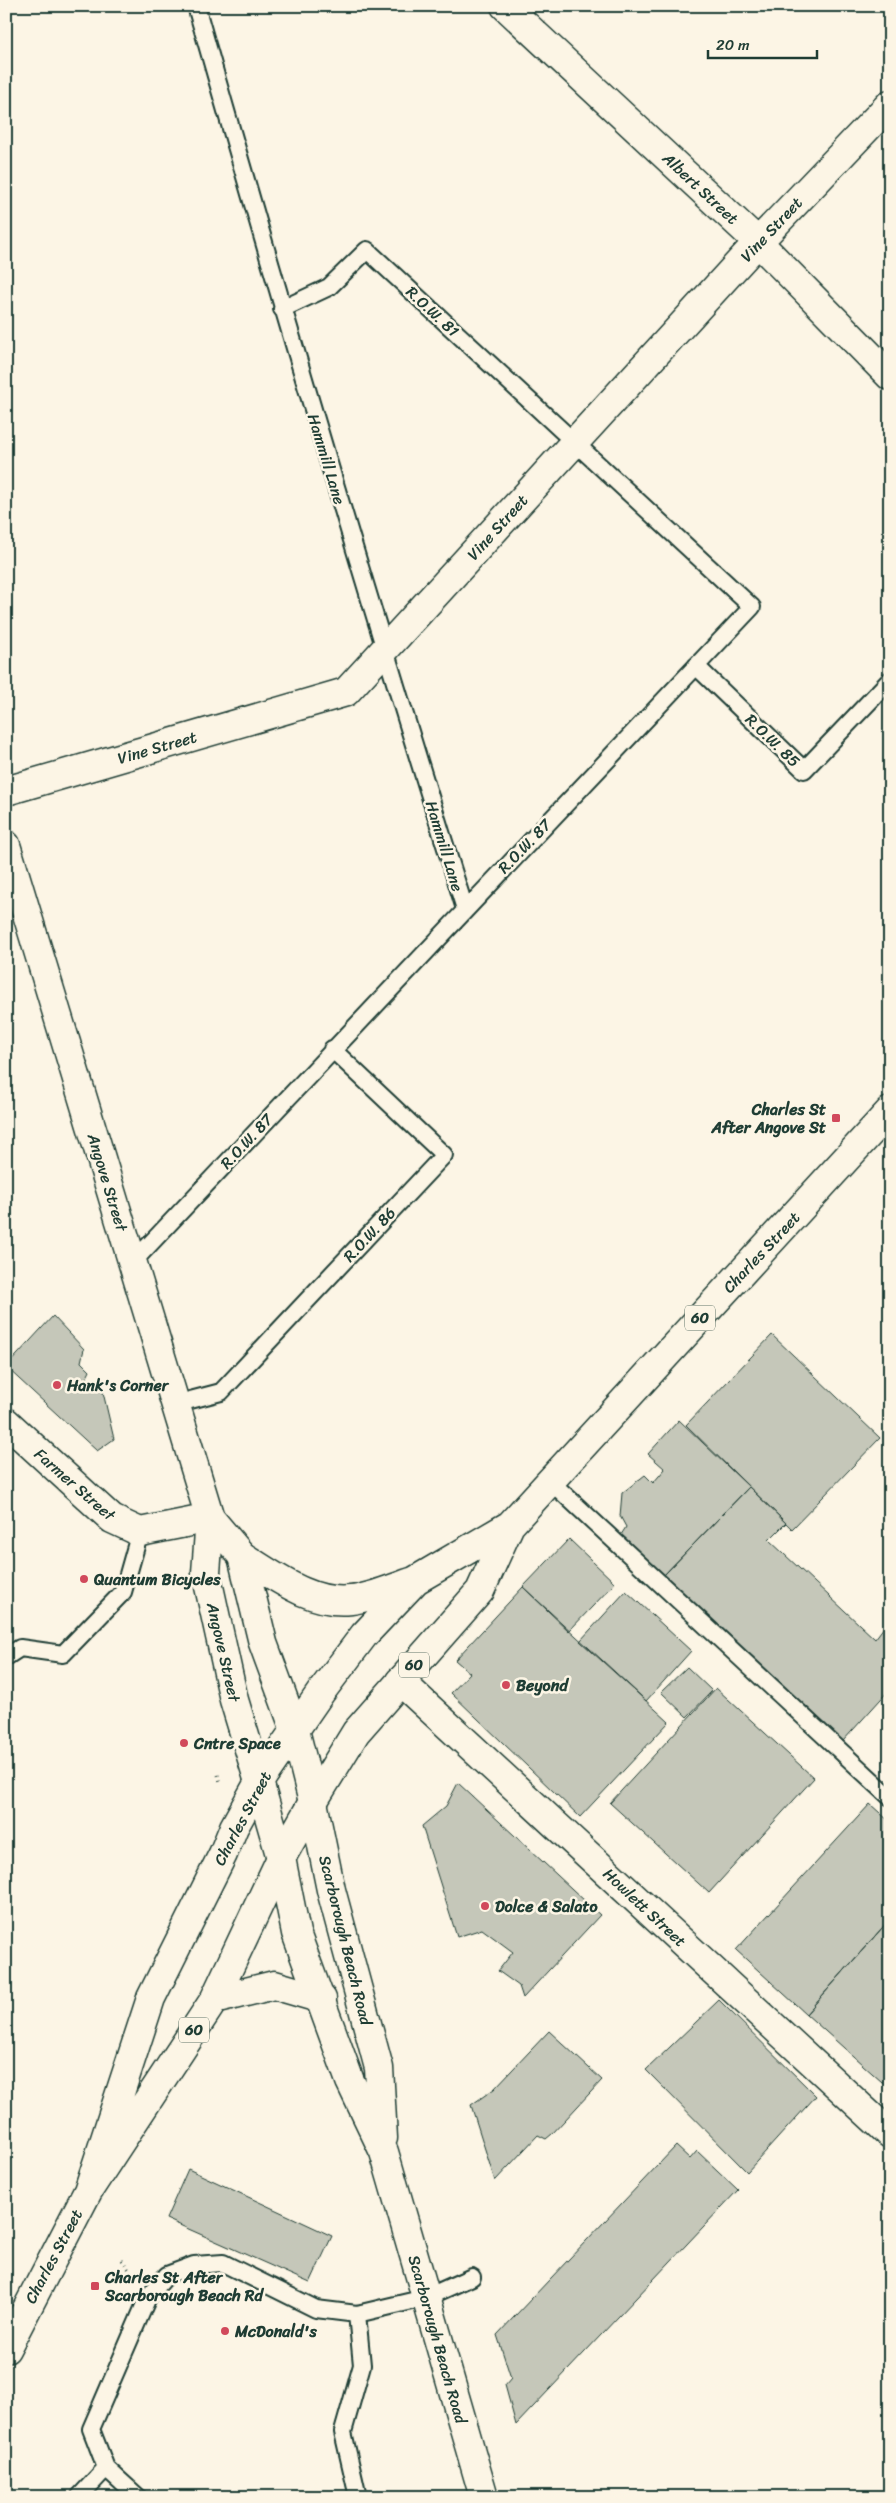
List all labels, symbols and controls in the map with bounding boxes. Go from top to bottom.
scale bar [708,28,817,60]
text: 20 m [716,32,750,58]
street label: Albert Street [655,144,746,232]
street label: Vine Street [733,190,810,269]
street label: R.O.W. 81 [399,278,467,344]
street label: Hammill Lane [299,410,354,508]
street label: Vine Street [459,487,535,567]
street label: R.O.W. 85 [738,706,808,775]
street label: Vine Street [114,722,200,773]
street label: Hammill Lane [417,797,472,895]
street label: R.O.W. 87 [490,811,559,881]
place label: Charles St After Angove St [710,1095,826,1142]
street label: R.O.W. 87 [213,1106,281,1176]
marker: Charles St After Angove St [830,1112,842,1124]
street label: Angove Street [79,1129,136,1235]
street label: R.O.W. 86 [336,1200,403,1269]
street label: Charles Street [715,1204,807,1300]
road number: 60 [685,1306,715,1330]
place label: Hank's Corner [66,1371,170,1400]
marker: Hank's Corner [51,1379,63,1391]
street label: Farmer Street [27,1440,123,1529]
place label: Quantum Bicycles [93,1565,221,1594]
marker: Quantum Bicycles [78,1573,90,1585]
street label: Angove Street [198,1599,249,1705]
road number: 60 [399,1652,429,1678]
place label: Beyond [516,1671,569,1700]
marker: Beyond [500,1679,512,1691]
place label: Cntre Space [193,1729,281,1758]
marker: Cntre Space [178,1737,190,1749]
street label: Charles Street [205,1766,280,1871]
street label: Scarborough Beach Road [310,1852,381,2030]
street label: Howlett Street [596,1860,694,1954]
place label: Dolce & Salato [495,1892,599,1921]
marker: Dolce & Salato [479,1900,491,1912]
road number: 60 [179,2018,209,2042]
street label: Charles Street [16,2204,91,2309]
street label: Scarborough Beach Road [400,2251,476,2428]
place label: Charles St After Scarborough Beach Rd [104,2263,265,2310]
marker: Charles St After Scarborough Beach Rd [89,2280,101,2292]
place label: McDonald's [234,2317,317,2346]
marker: McDonald's [219,2325,231,2337]

